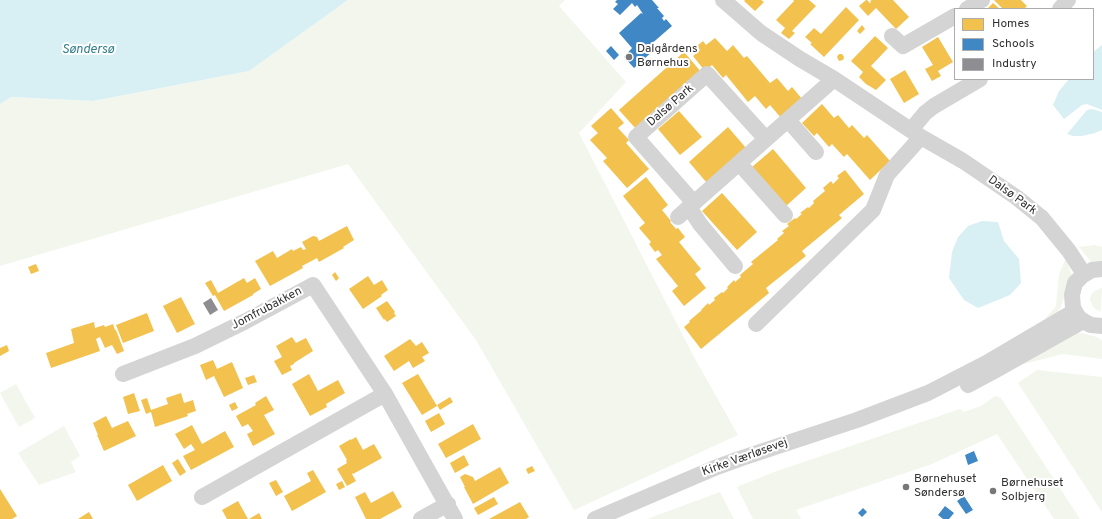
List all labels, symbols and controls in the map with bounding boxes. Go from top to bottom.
legend [954,8,1094,80]
text: Homes [992,16,1029,32]
text: Schools [992,36,1034,52]
water label: Søndersø [62,42,114,58]
place label: Dalgårdens Børnehus [637,43,698,71]
marker: Dalgårdens Børnehus [624,52,634,62]
text: Industry [992,56,1037,72]
street label: Dalsø Park [645,82,697,130]
street label: Dalsø Park [985,173,1039,219]
street label: Jomfrubakken [229,284,305,334]
street label: Kirke Værløsevej [700,436,790,480]
place label: Børnehuset Søndersø [914,473,977,501]
place label: Børnehuset Solbjerg [1001,477,1064,505]
marker: Børnehuset Søndersø [901,482,911,492]
marker: Børnehuset Solbjerg [988,486,998,496]

